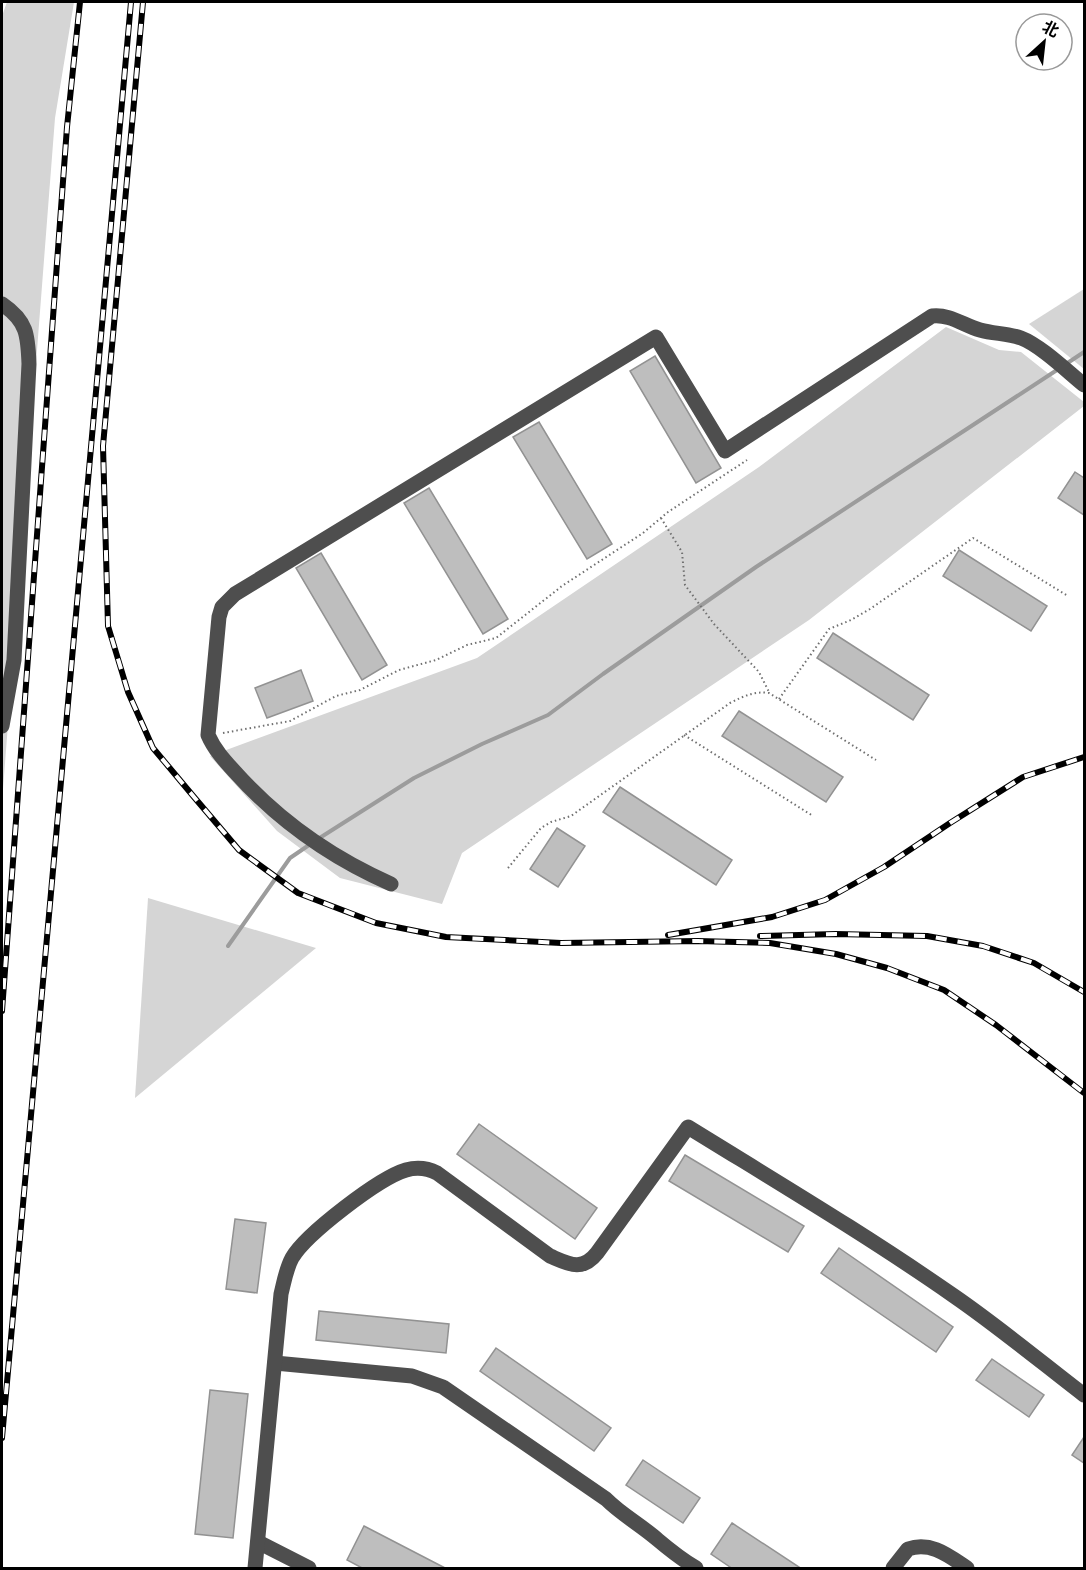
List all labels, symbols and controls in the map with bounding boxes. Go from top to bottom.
north arrow [1014,12,1074,72]
text: 北 [1039,17,1062,41]

